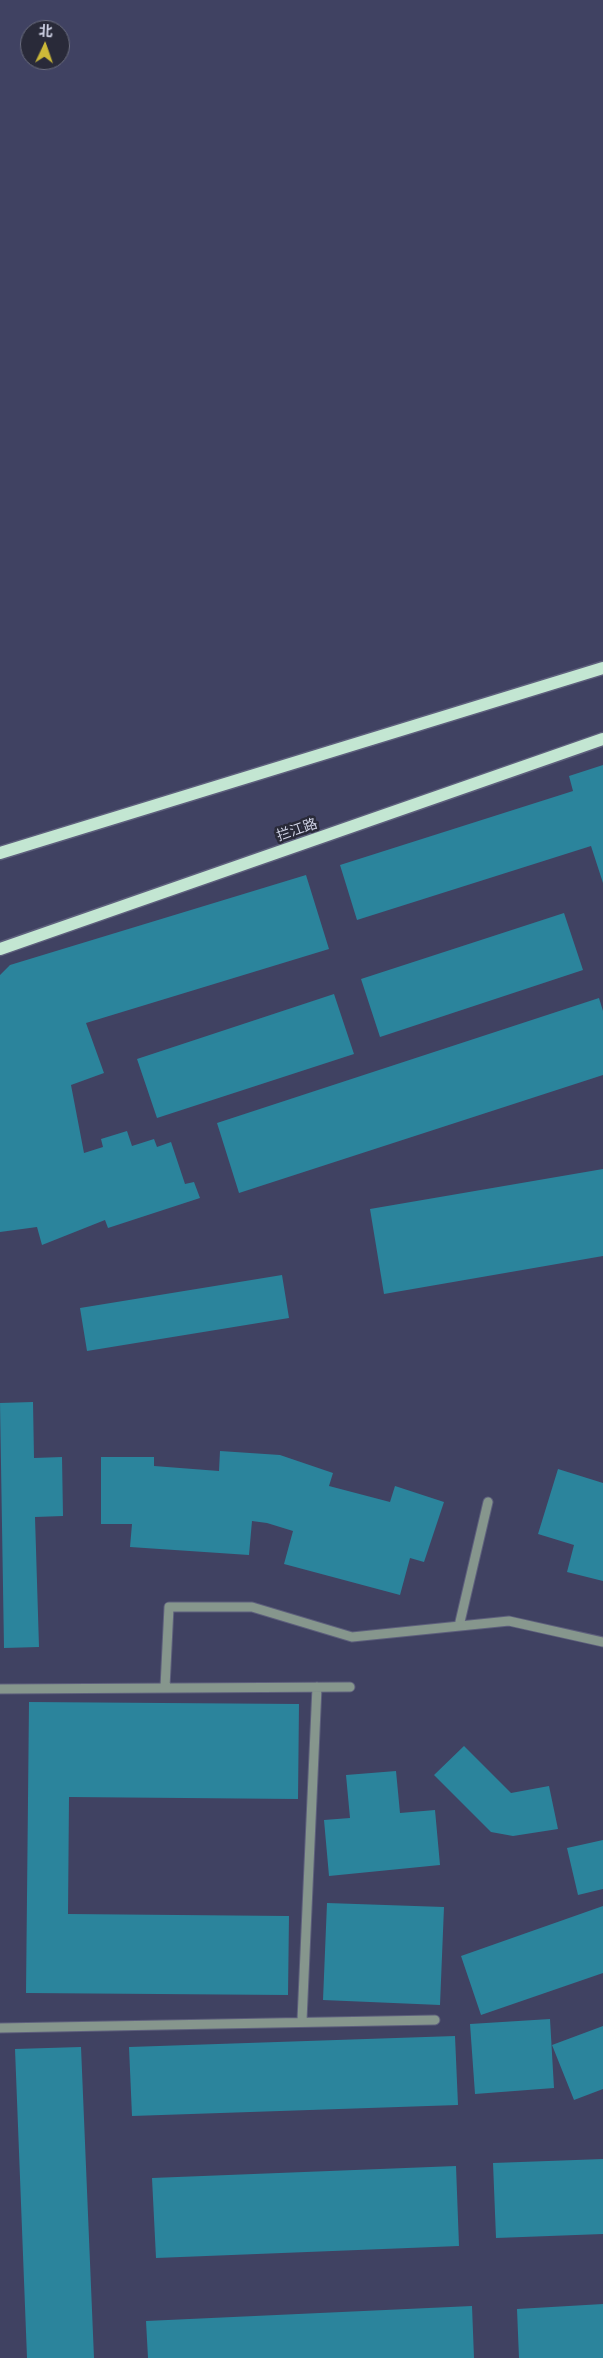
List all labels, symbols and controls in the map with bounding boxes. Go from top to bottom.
north arrow [20,20,70,70]
text: 北 [38,22,53,40]
street label: 拦江路 [274,815,320,845]

